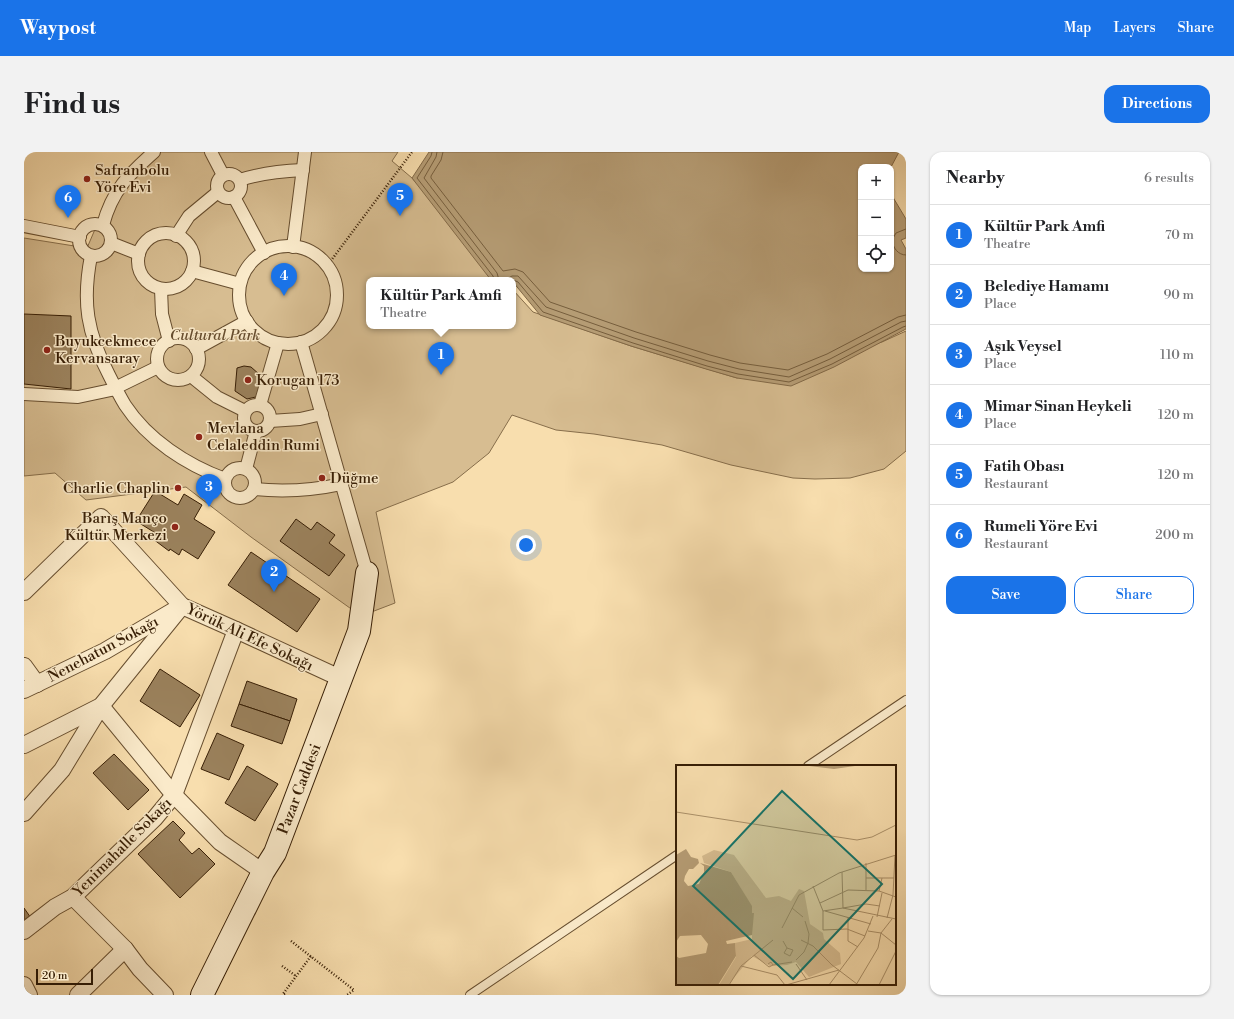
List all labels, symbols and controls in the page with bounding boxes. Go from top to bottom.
text: Waypost [20,16,96,40]
text: Map [1064,19,1091,37]
text: Layers [1113,19,1156,37]
text: Share [1178,19,1214,37]
button: Directions [1104,85,1210,123]
text: Find us [24,87,120,122]
place label: Safranbolu Yöre Evi [94,161,170,197]
map controls [858,164,894,272]
button: + [858,164,894,200]
text: Nearby [946,167,1005,189]
text: 6 results [1144,170,1194,186]
marker: Safranbolu Yöre Evi [82,174,92,184]
pin: 5 [387,183,413,216]
pin: 6 [55,185,81,218]
button: − [858,200,894,236]
text: Kültür Park Amfi [984,217,1105,236]
text: 1 [956,227,962,243]
text: 70 m [1165,227,1194,243]
button: locate [858,236,894,272]
text: Theatre [984,236,1030,252]
pin: 4 [271,263,297,296]
popup [366,277,516,329]
text: Belediye Hamamı [984,277,1109,296]
text: Kültür Park Amfi [380,286,502,305]
text: 2 [955,287,963,303]
text: 90 m [1163,287,1194,303]
text: Place [984,296,1016,312]
text: Theatre [380,305,427,321]
park label: Cultural Park [170,326,260,345]
place label: Buyukcekmece Kervansaray [54,332,156,368]
text: Aşık Veysel [984,337,1062,356]
pin: 1 [428,342,454,375]
marker: Buyukcekmece Kervansaray [42,345,52,355]
text: 3 [955,347,963,363]
text: 110 m [1160,347,1194,363]
text: Place [984,356,1016,372]
place label: Korugan 173 [256,371,340,390]
marker: Korugan 173 [243,375,253,385]
text: Mimar Sinan Heykeli [984,397,1131,416]
text: 4 [955,407,963,423]
text: 120 m [1158,407,1194,423]
text: Place [984,416,1016,432]
place label: Mevlana Celaleddin Rumi [207,419,320,455]
marker: Mevlana Celaleddin Rumi [194,432,204,442]
text: Fatih Obası [984,457,1064,476]
text: 5 [955,467,963,483]
text: 120 m [1158,467,1194,483]
place label: Düğme [330,469,379,488]
marker: Düğme [317,473,327,483]
pin: 3 [196,474,222,507]
text: Restaurant [984,476,1049,492]
place label: Charlie Chaplin [63,479,170,498]
marker: Charlie Chaplin [173,483,183,493]
place label: Barış Manço Kültür Merkezi [65,509,167,545]
text: Rumeli Yöre Evi [984,517,1097,536]
marker: Barış Manço Kültür Merkezi [170,522,180,532]
text: 6 [955,527,963,543]
text: 200 m [1155,527,1194,543]
your location [516,535,536,555]
text: Restaurant [984,536,1049,552]
pin: 2 [261,559,287,592]
button: Save [946,576,1066,614]
button: Share [1074,576,1194,614]
street label: Yörük Ali Efe Sokağı [182,599,316,675]
street label: Nenehatun Sokağı [44,612,162,687]
street label: Pazar Caddesi [273,741,325,837]
inset map [676,765,896,985]
street label: Yenimahalle Sokağı [68,794,176,902]
scale bar [36,967,93,986]
text: 20 m [42,969,67,983]

